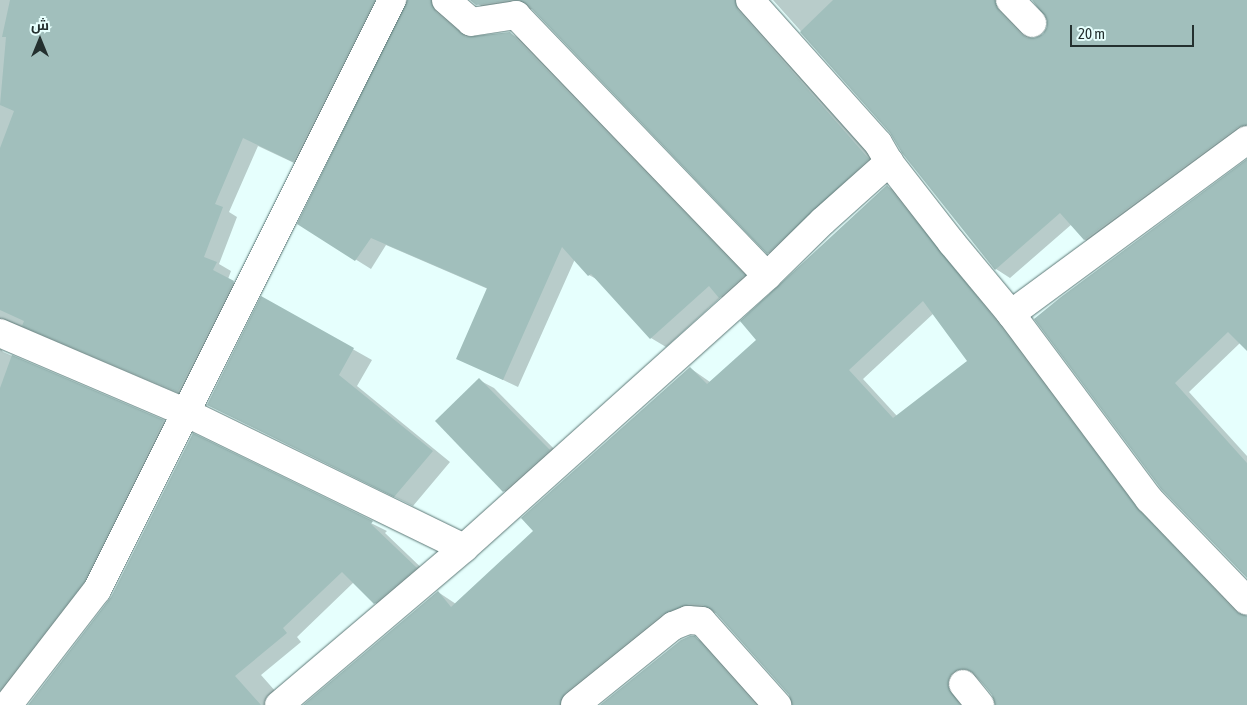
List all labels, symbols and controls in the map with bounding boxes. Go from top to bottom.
north arrow [15,15,65,65]
scale bar [1072,15,1196,47]
text: ش [31,17,49,33]
text: 20 m [1078,25,1105,42]

